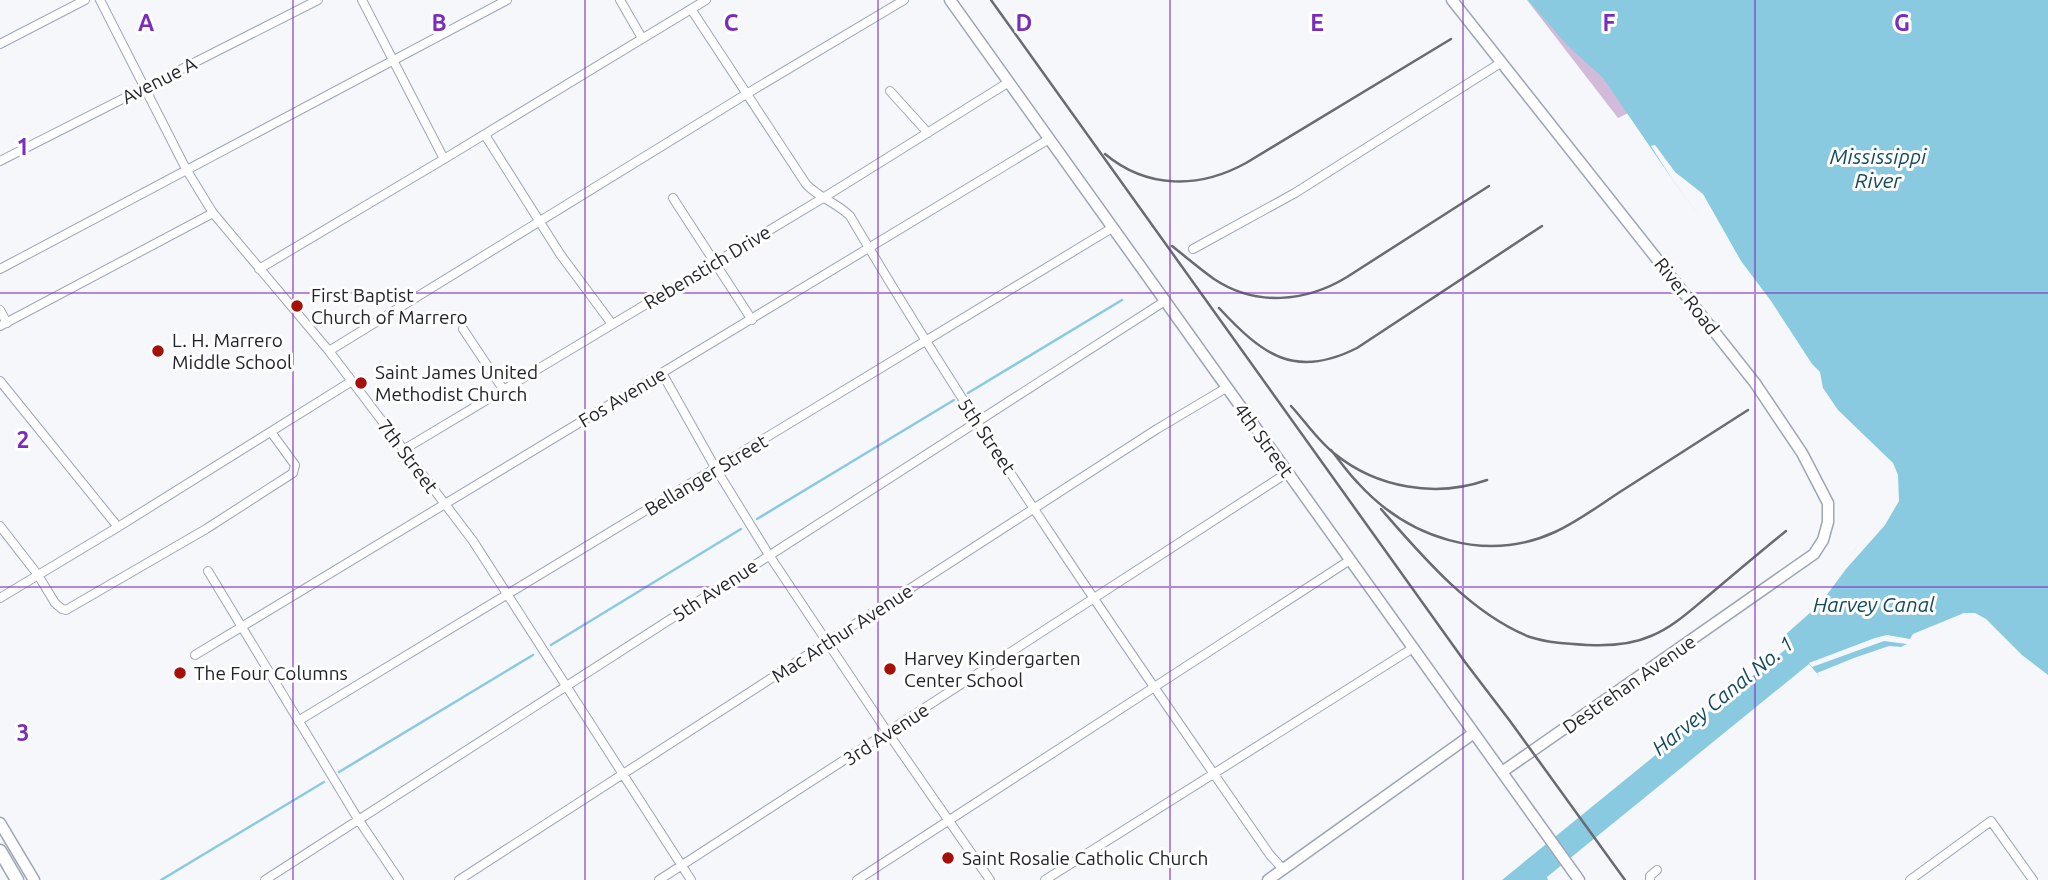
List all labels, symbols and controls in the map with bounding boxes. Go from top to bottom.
text: A [138,10,154,35]
text: B [431,10,447,35]
text: C [724,10,739,35]
text: D [1016,10,1032,35]
text: E [1310,10,1324,35]
text: F [1603,10,1616,35]
text: G [1894,10,1910,35]
street label: Avenue A [118,52,201,108]
text: 1 [17,134,29,159]
water label: Mississippi River [1830,144,1927,192]
street label: Rebenstich Drive [640,220,774,314]
street label: River Road [1650,253,1724,339]
place label: First Baptist Church of Marrero [311,284,468,328]
marker: First Baptist Church of Marrero [289,298,305,314]
place label: L. H. Marrero Middle School [172,329,292,373]
marker: L. H. Marrero Middle School [150,343,166,359]
place label: Saint James United Methodist Church [375,361,538,405]
street label: Fos Avenue [574,362,670,432]
marker: Saint James United Methodist Church [353,375,369,391]
street label: 5th Street [954,394,1021,478]
street label: 4th Street [1230,399,1299,482]
street label: 7th Street [373,415,443,498]
text: 2 [17,427,29,452]
street label: Bellanger Street [641,429,772,520]
street label: 5th Avenue [668,554,762,626]
street label: Mac Arthur Avenue [767,579,917,687]
water label: Harvey Canal [1813,592,1935,616]
street label: Destrehan Avenue [1558,630,1700,738]
water label: Harvey Canal No. 1 [1647,631,1798,759]
place label: Harvey Kindergarten Center School [904,647,1081,691]
marker: Harvey Kindergarten Center School [882,661,898,677]
place label: The Four Columns [194,662,348,684]
marker: The Four Columns [172,665,188,681]
street label: 3rd Avenue [839,698,933,770]
text: 3 [17,720,29,745]
place label: Saint Rosalie Catholic Church [962,847,1208,869]
marker: Saint Rosalie Catholic Church [940,850,956,866]

